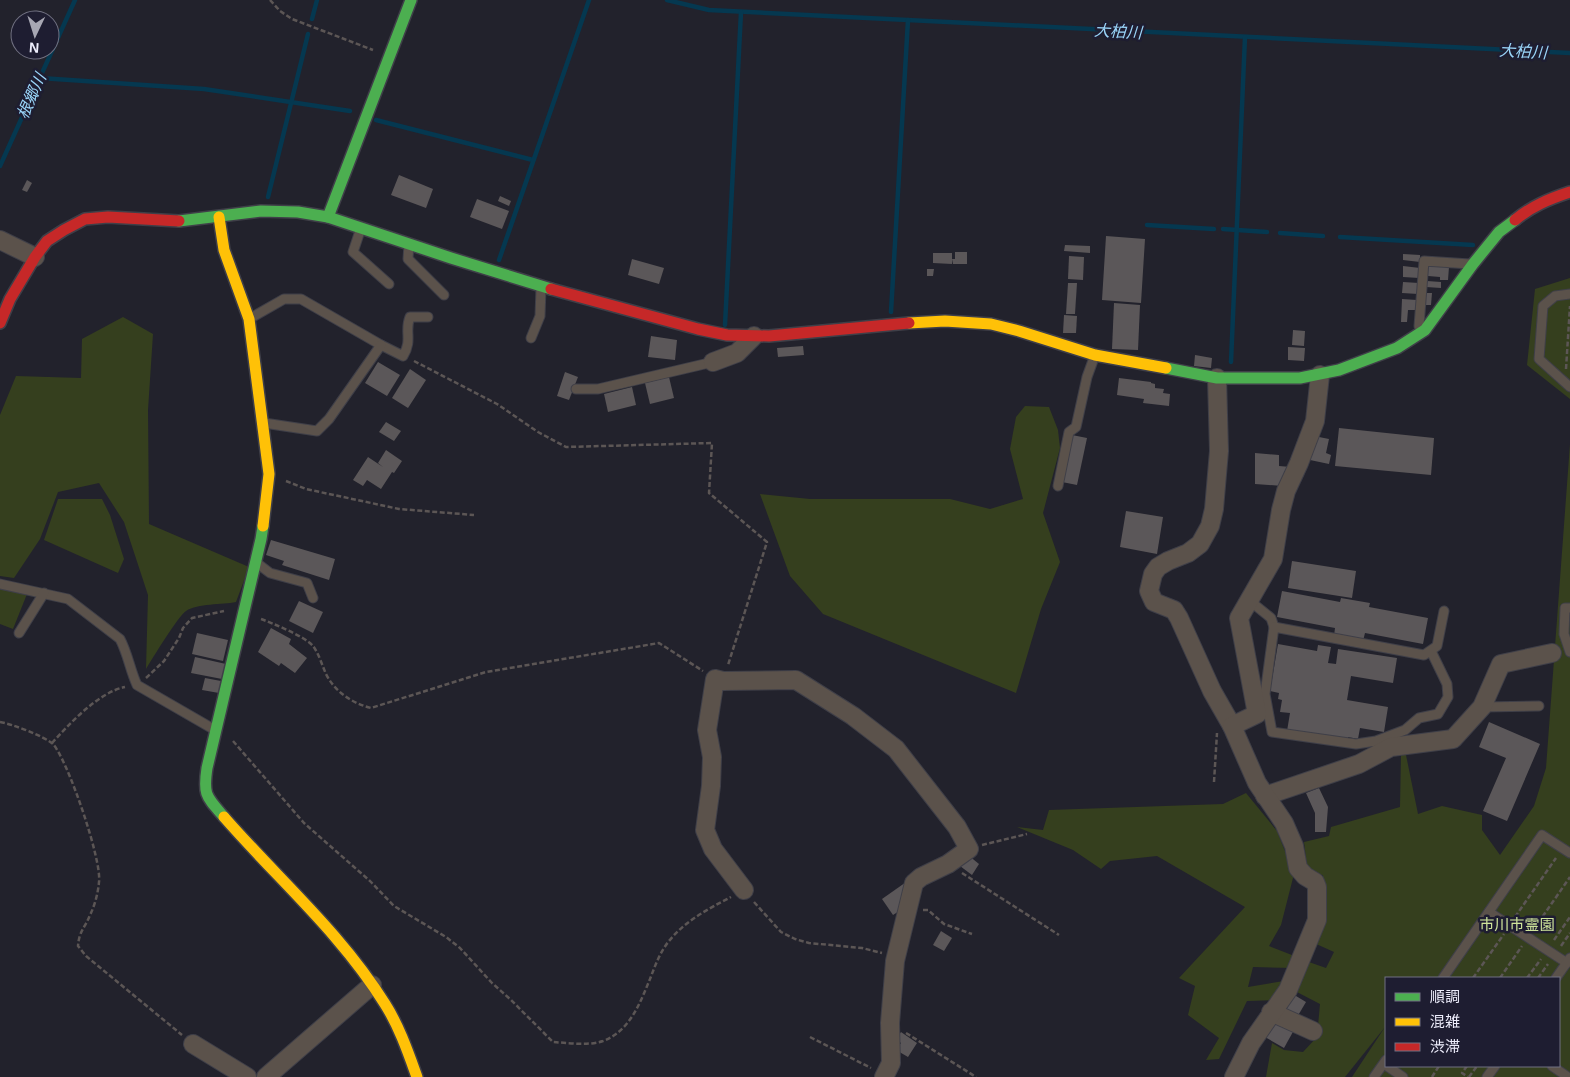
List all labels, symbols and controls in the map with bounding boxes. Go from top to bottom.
north arrow [10,10,60,60]
water label: 大柏川 [1094,22,1144,41]
text: N [28,40,40,56]
water label: 大柏川 [1499,42,1549,61]
water label: 根郷川 [14,69,50,122]
park label: 市川市霊園 [1479,916,1555,933]
legend [1385,977,1560,1067]
text: 順調 [1430,988,1460,1005]
text: 混雑 [1430,1013,1460,1030]
text: 渋滞 [1430,1038,1460,1055]

